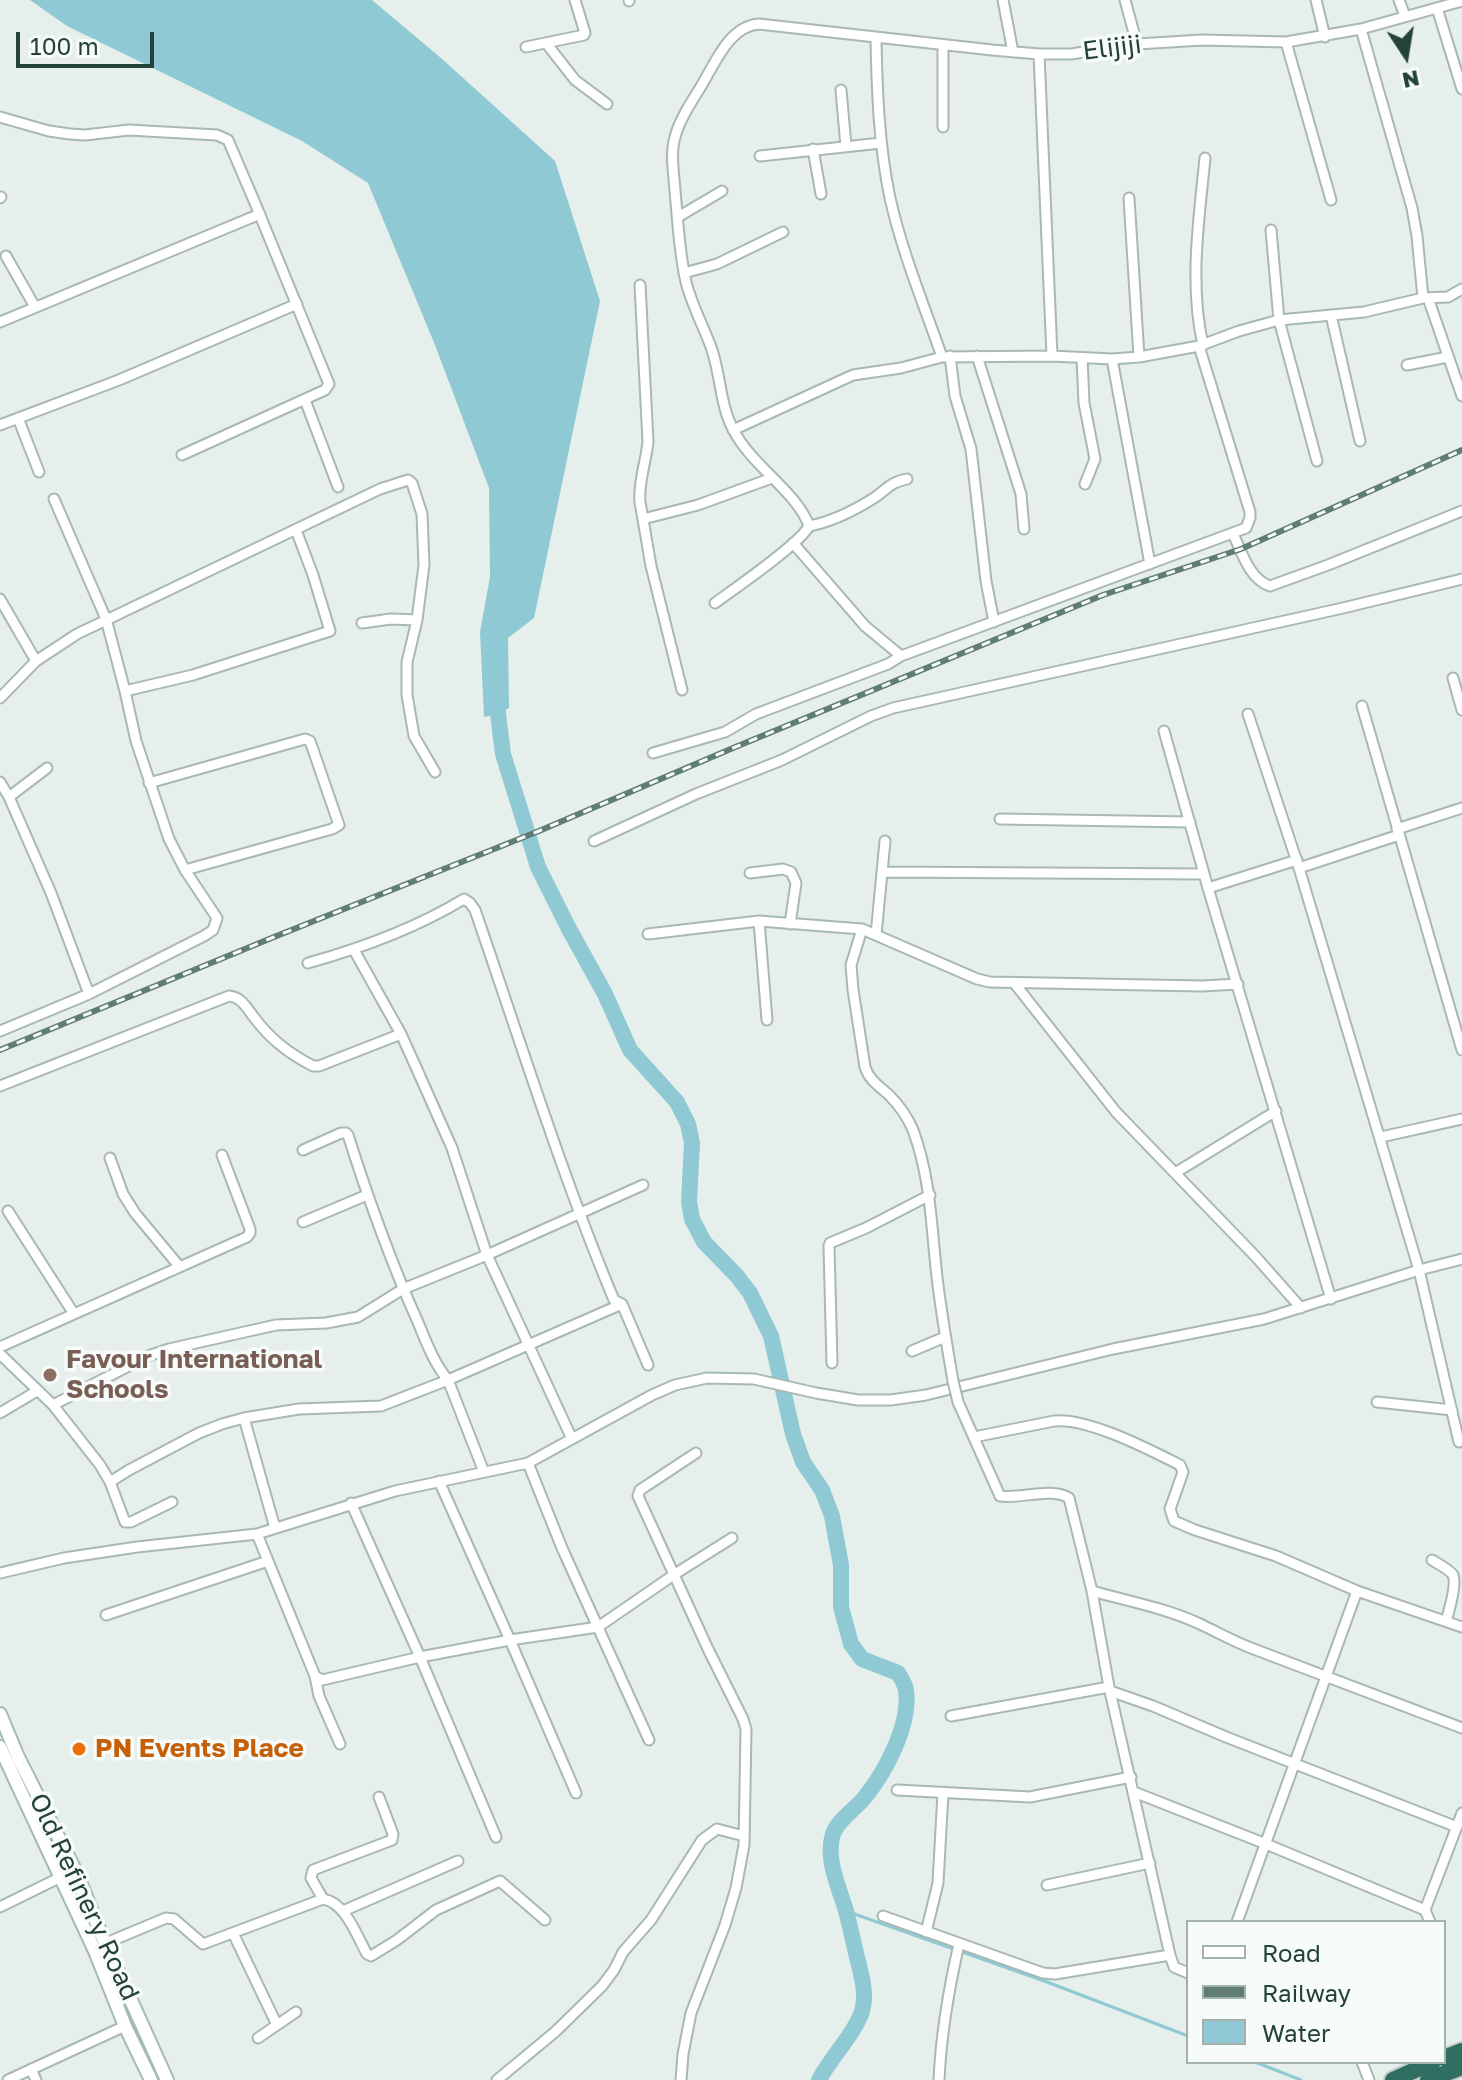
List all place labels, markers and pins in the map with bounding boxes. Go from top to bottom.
place label: Favour International Schools [66,1344,322,1406]
marker: Favour International Schools [41,1366,59,1384]
place label: PN Events Place [95,1733,304,1765]
marker: PN Events Place [70,1740,88,1758]

